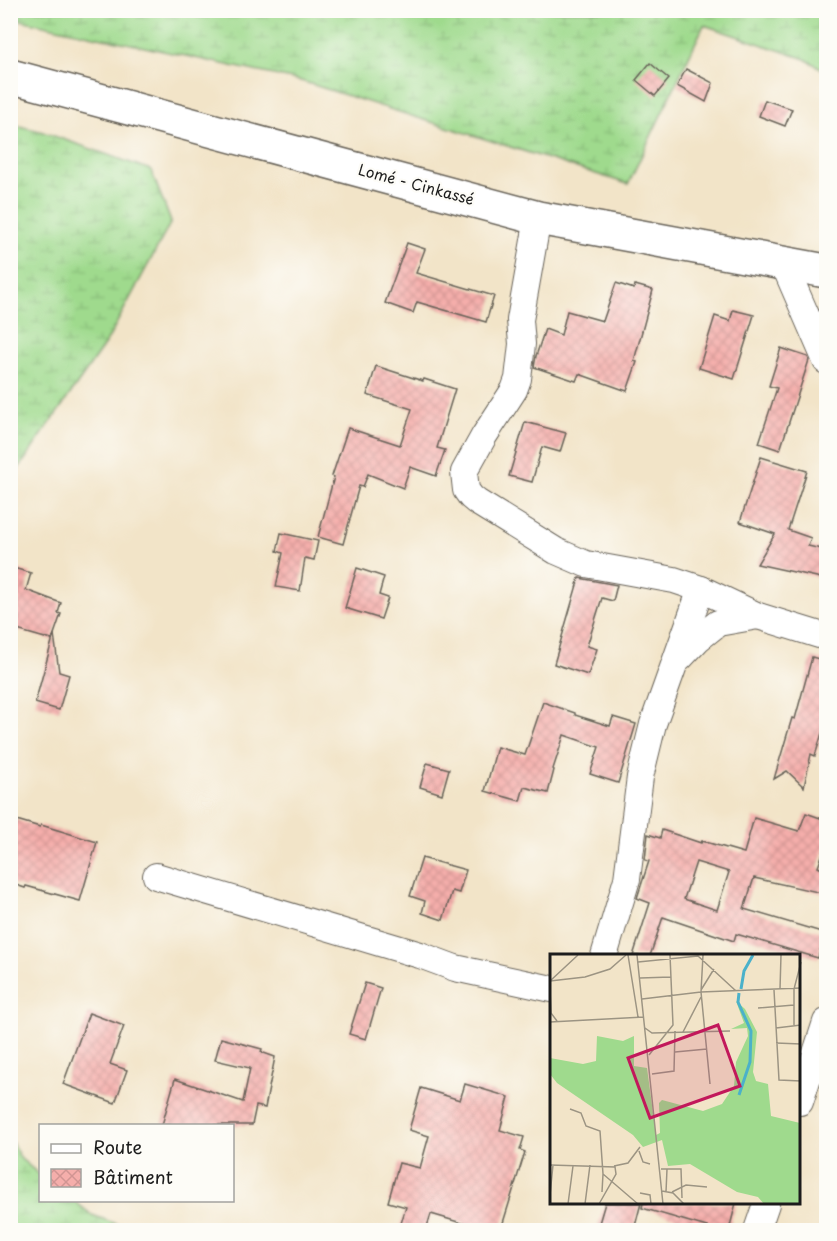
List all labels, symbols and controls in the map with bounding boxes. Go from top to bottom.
street label: Lomé - Cinkassé [356,157,477,210]
inset map [550,954,801,1205]
legend [39,1124,234,1202]
text: Route [93,1133,143,1160]
text: Bâtiment [93,1163,173,1190]

